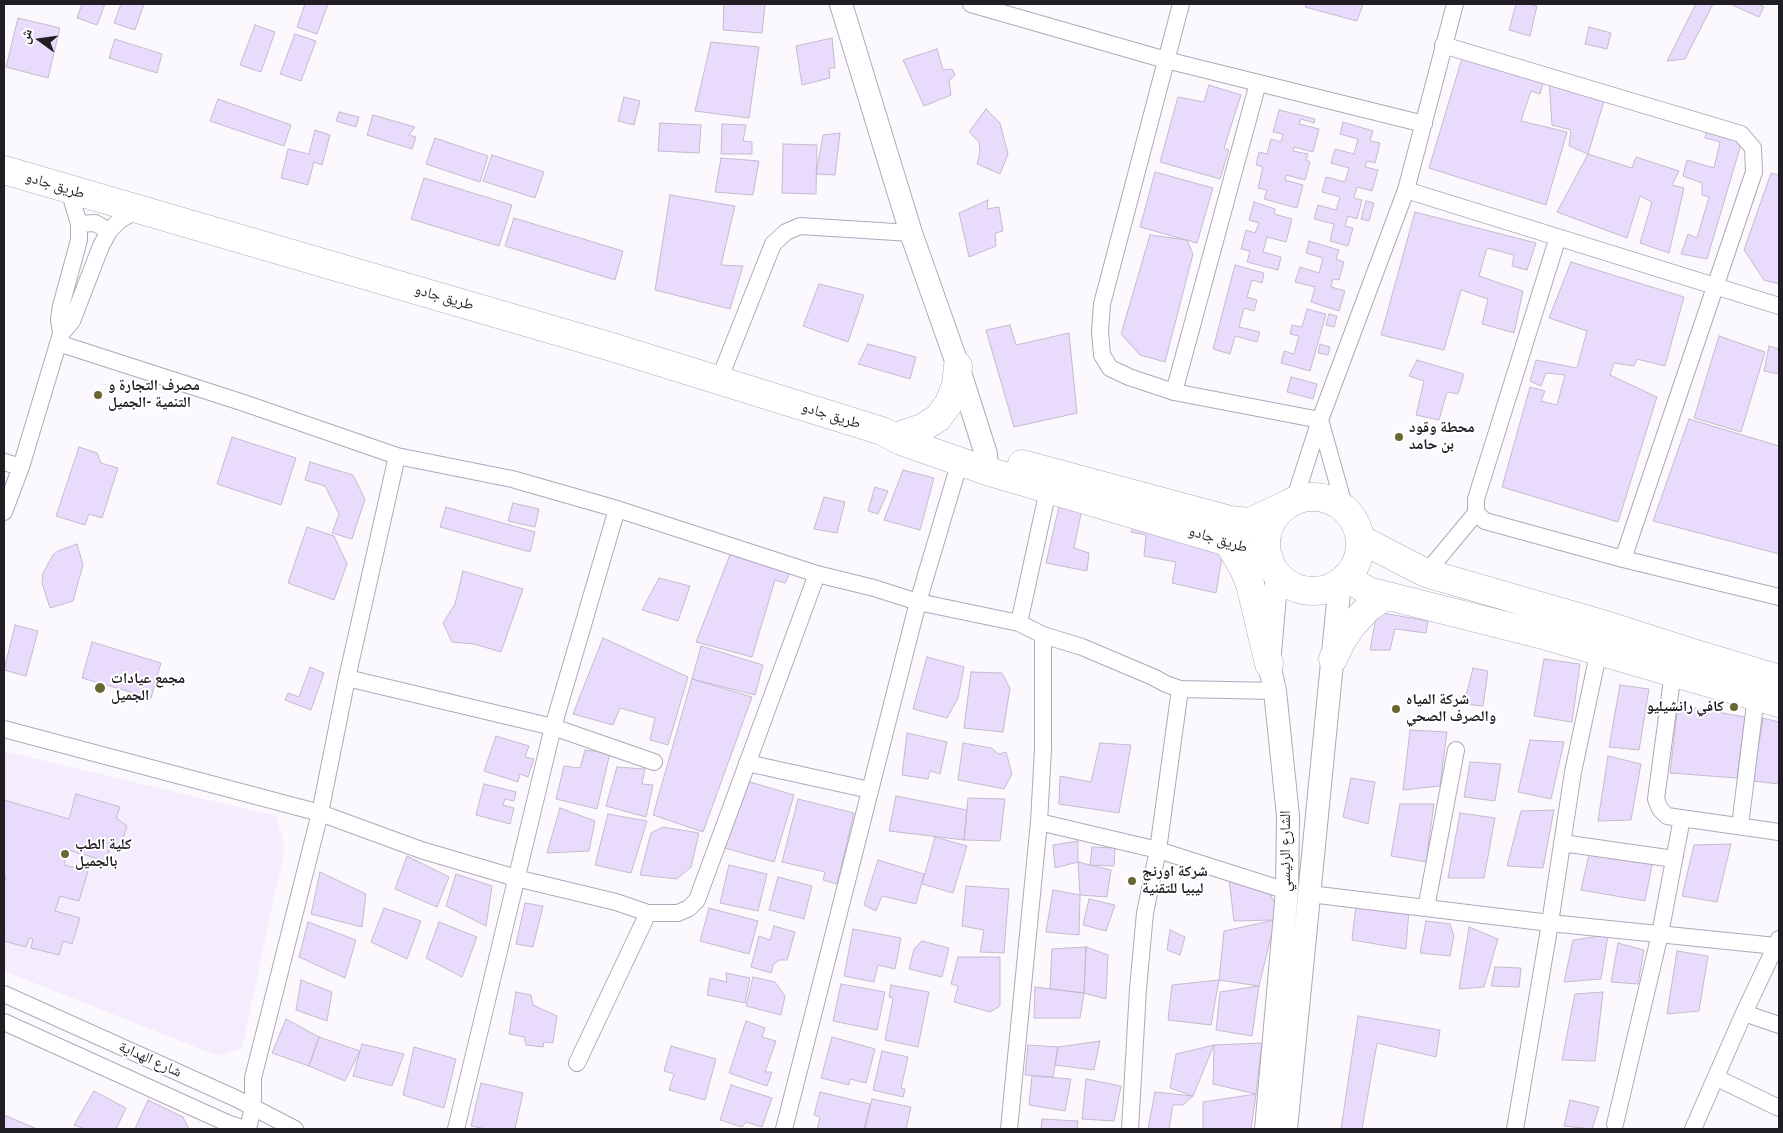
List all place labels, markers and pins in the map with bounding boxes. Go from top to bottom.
place label: مصرف التجارة و التنمية -الجميل [108,377,200,412]
marker: مصرف التجارة و التنمية -الجميل [92,389,104,401]
place label: محطة وقود بن حامد [1409,419,1475,454]
marker: محطة وقود بن حامد [1393,431,1405,443]
place label: مجمع عيادات الجميل [111,670,185,705]
marker: مجمع عيادات الجميل [93,681,107,695]
place label: شركة المياه والصرف الصحي [1406,691,1496,726]
place label: كافي رانشيليو [1647,698,1724,716]
marker: كافي رانشيليو [1728,701,1740,713]
marker: شركة المياه والصرف الصحي [1390,703,1402,715]
place label: كلية الطب بالجميل [75,836,132,871]
marker: كلية الطب بالجميل [59,848,71,860]
place label: شركة اورنج ليبيا للتقنية [1142,863,1208,898]
marker: شركة اورنج ليبيا للتقنية [1126,875,1138,887]

